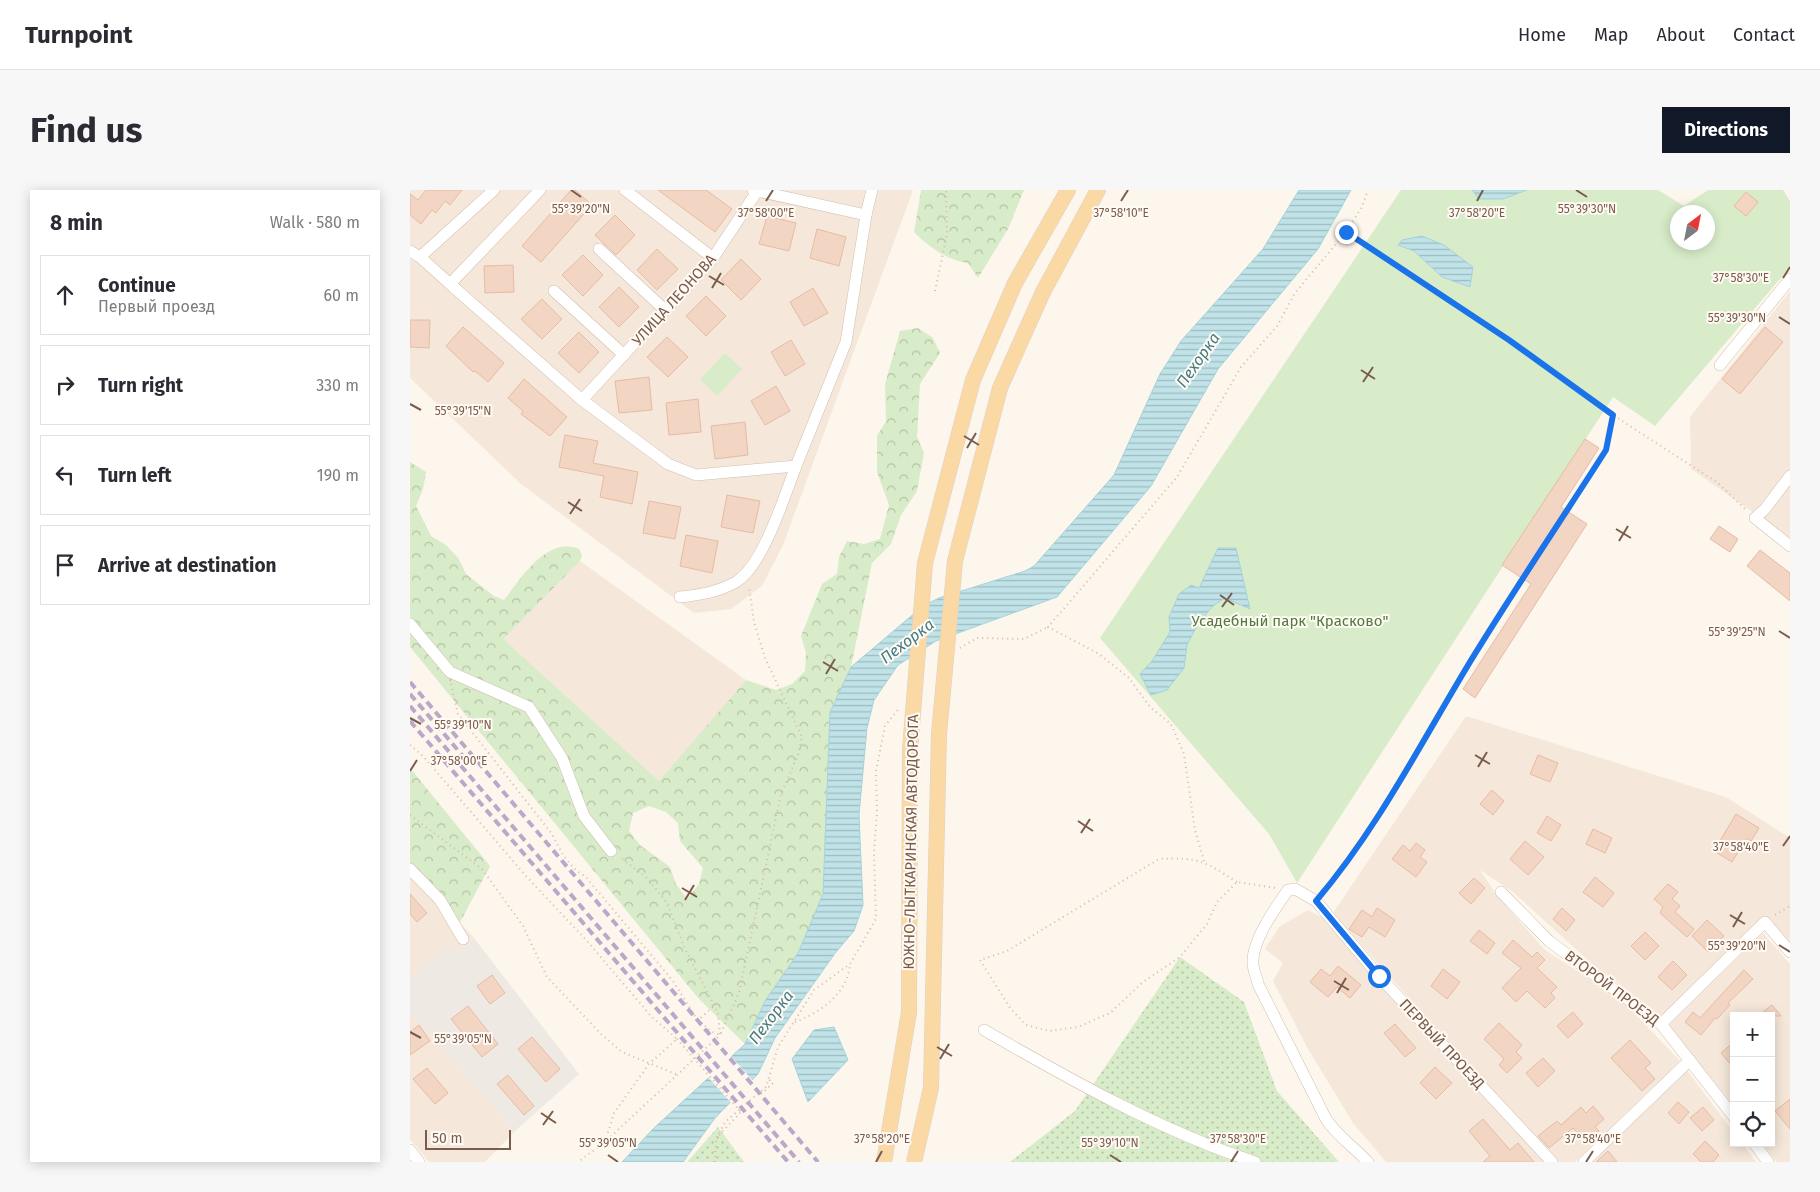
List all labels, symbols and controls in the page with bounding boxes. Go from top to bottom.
text: Turnpoint [25,21,132,49]
text: Home [1518,24,1566,46]
text: Map [1594,24,1628,46]
text: About [1656,24,1705,46]
text: Contact [1733,24,1795,46]
button: Directions [1662,107,1790,153]
text: Find us [30,109,142,151]
text: 55°39'20"N [552,202,610,216]
text: 55°39'30"N [1558,202,1616,216]
north arrow [1670,205,1715,250]
text: 37°58'00"E [737,206,795,220]
text: 37°58'10"E [1093,206,1149,220]
text: 37°58'20"E [1449,206,1505,220]
text: 8 min [50,210,103,236]
text: Walk · 580 m [270,213,360,232]
route end [1335,221,1358,244]
street label: УЛИЦА ЛЕОНОВА [628,250,720,349]
text: 37°58'30"E [1713,271,1769,285]
text: Continue [98,274,176,297]
icon: ahead [51,281,79,309]
text: 60 m [324,286,359,305]
text: Первый проезд [98,297,215,316]
text: 55°39'30"N [1708,311,1766,325]
water label: Пехорка [1172,329,1224,391]
icon: right [51,371,79,399]
text: Turn right [98,374,183,397]
text: 330 m [316,376,359,395]
text: 55°39'15"N [435,404,491,418]
icon: left [51,461,79,489]
text: Turn left [98,464,172,487]
text: 190 m [317,466,359,485]
icon: arrive [51,551,79,579]
text: Arrive at destination [98,554,277,577]
park label: Усадебный парк "Красково" [1192,612,1388,630]
water label: Пехорка [876,615,938,667]
text: 55°39'25"N [1708,625,1766,639]
street label: ЮЖНО-ЛЫТКАРИНСКАЯ АВТОДОРОГА [900,714,922,970]
text: 55°39'10"N [434,718,492,732]
text: 37°58'00"E [430,754,488,768]
text: 37°58'40"E [1713,840,1769,854]
text: 55°39'20"N [1708,939,1766,953]
street label: ВТОРОЙ ПРОЕЗД [1561,947,1663,1029]
route start [1368,965,1391,988]
water label: Пехорка [745,986,797,1048]
street label: ПЕРВЫЙ ПРОЕЗД [1396,995,1488,1093]
map controls [1730,1012,1775,1147]
button: + [1730,1012,1775,1057]
text: 55°39'05"N [434,1032,492,1046]
button: − [1730,1057,1775,1102]
button: locate [1730,1102,1775,1147]
scale bar [425,1127,511,1150]
text: 50 m [432,1130,463,1147]
text: 37°58'20"E [854,1132,910,1146]
text: 37°58'30"E [1210,1132,1266,1146]
text: 37°58'40"E [1565,1132,1621,1146]
text: 55°39'05"N [579,1136,637,1150]
text: 55°39'10"N [1081,1136,1139,1150]

